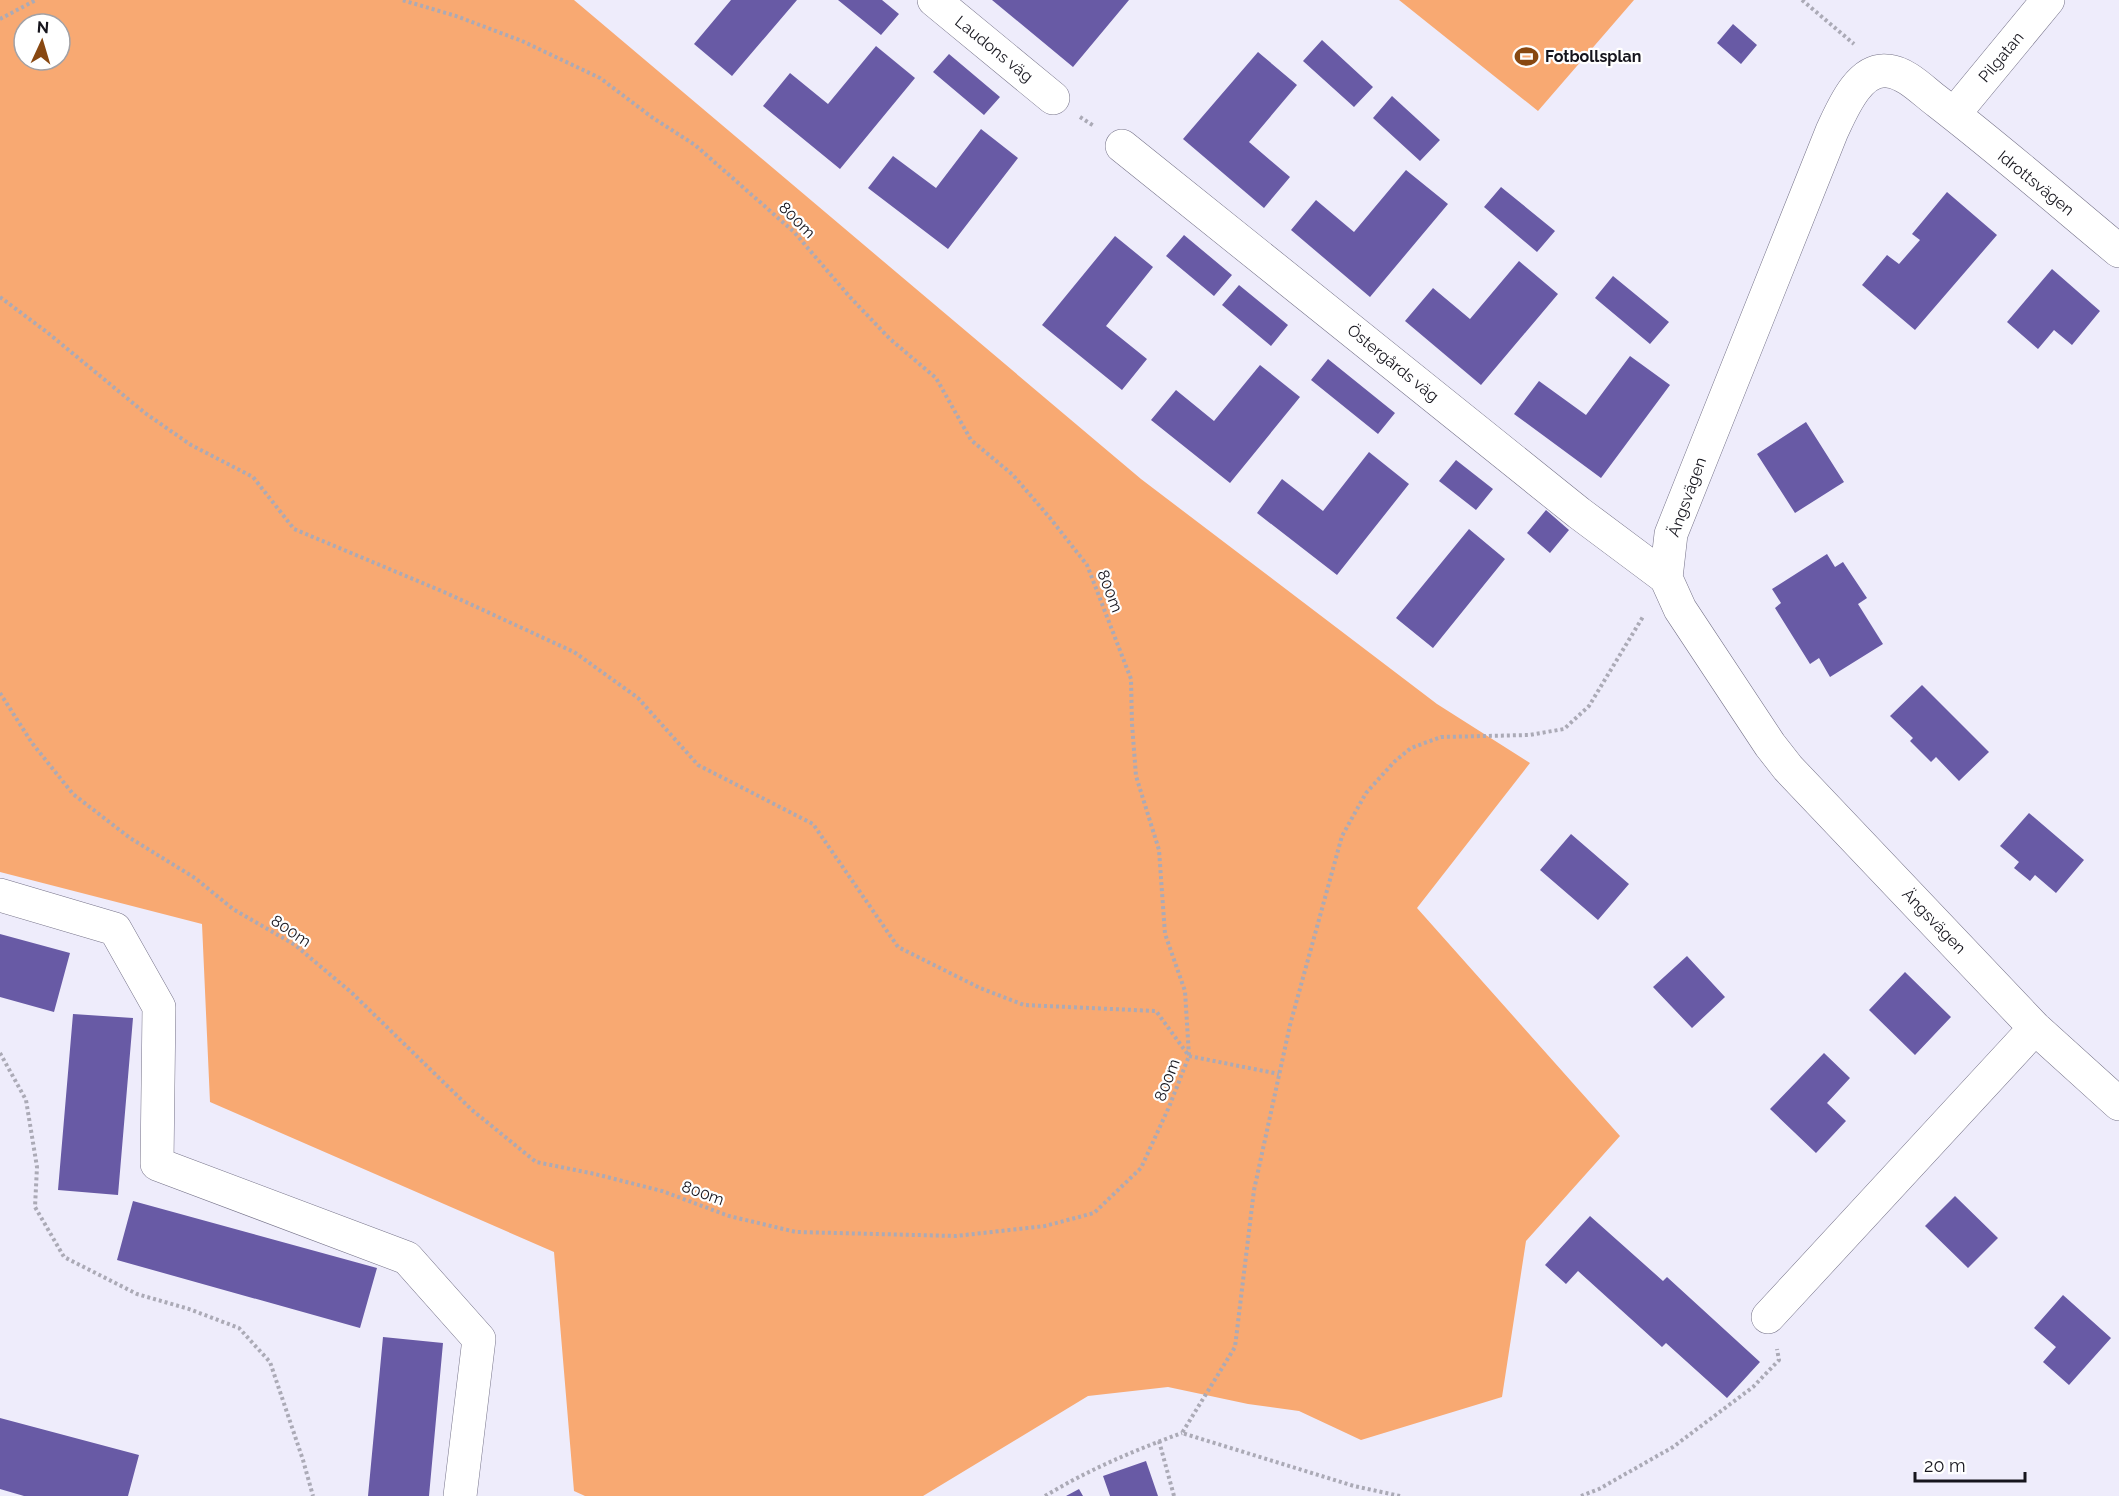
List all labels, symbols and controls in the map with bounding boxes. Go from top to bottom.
north arrow [12,12,72,72]
street label: Laudons väg [951,12,1037,86]
text: N [36,18,50,37]
street label: Pilgatan [1975,28,2027,86]
sports icon: Fotbollsplan [1514,43,1540,69]
place label: Fotbollsplan [1545,47,1641,66]
street label: Idrottsvägen [1994,147,2078,219]
street label: 800m [775,198,819,242]
street label: Östergårds väg [1343,320,1443,406]
street label: Ängsvägen [1663,454,1710,539]
street label: 800m [1093,567,1127,615]
street label: Ängsvägen [1898,884,1970,958]
street label: 800m [268,911,314,951]
street label: 800m [1150,1056,1184,1104]
street label: 800m [679,1177,727,1209]
scale bar [1915,1445,2024,1483]
text: 20 m [1924,1455,1966,1476]

